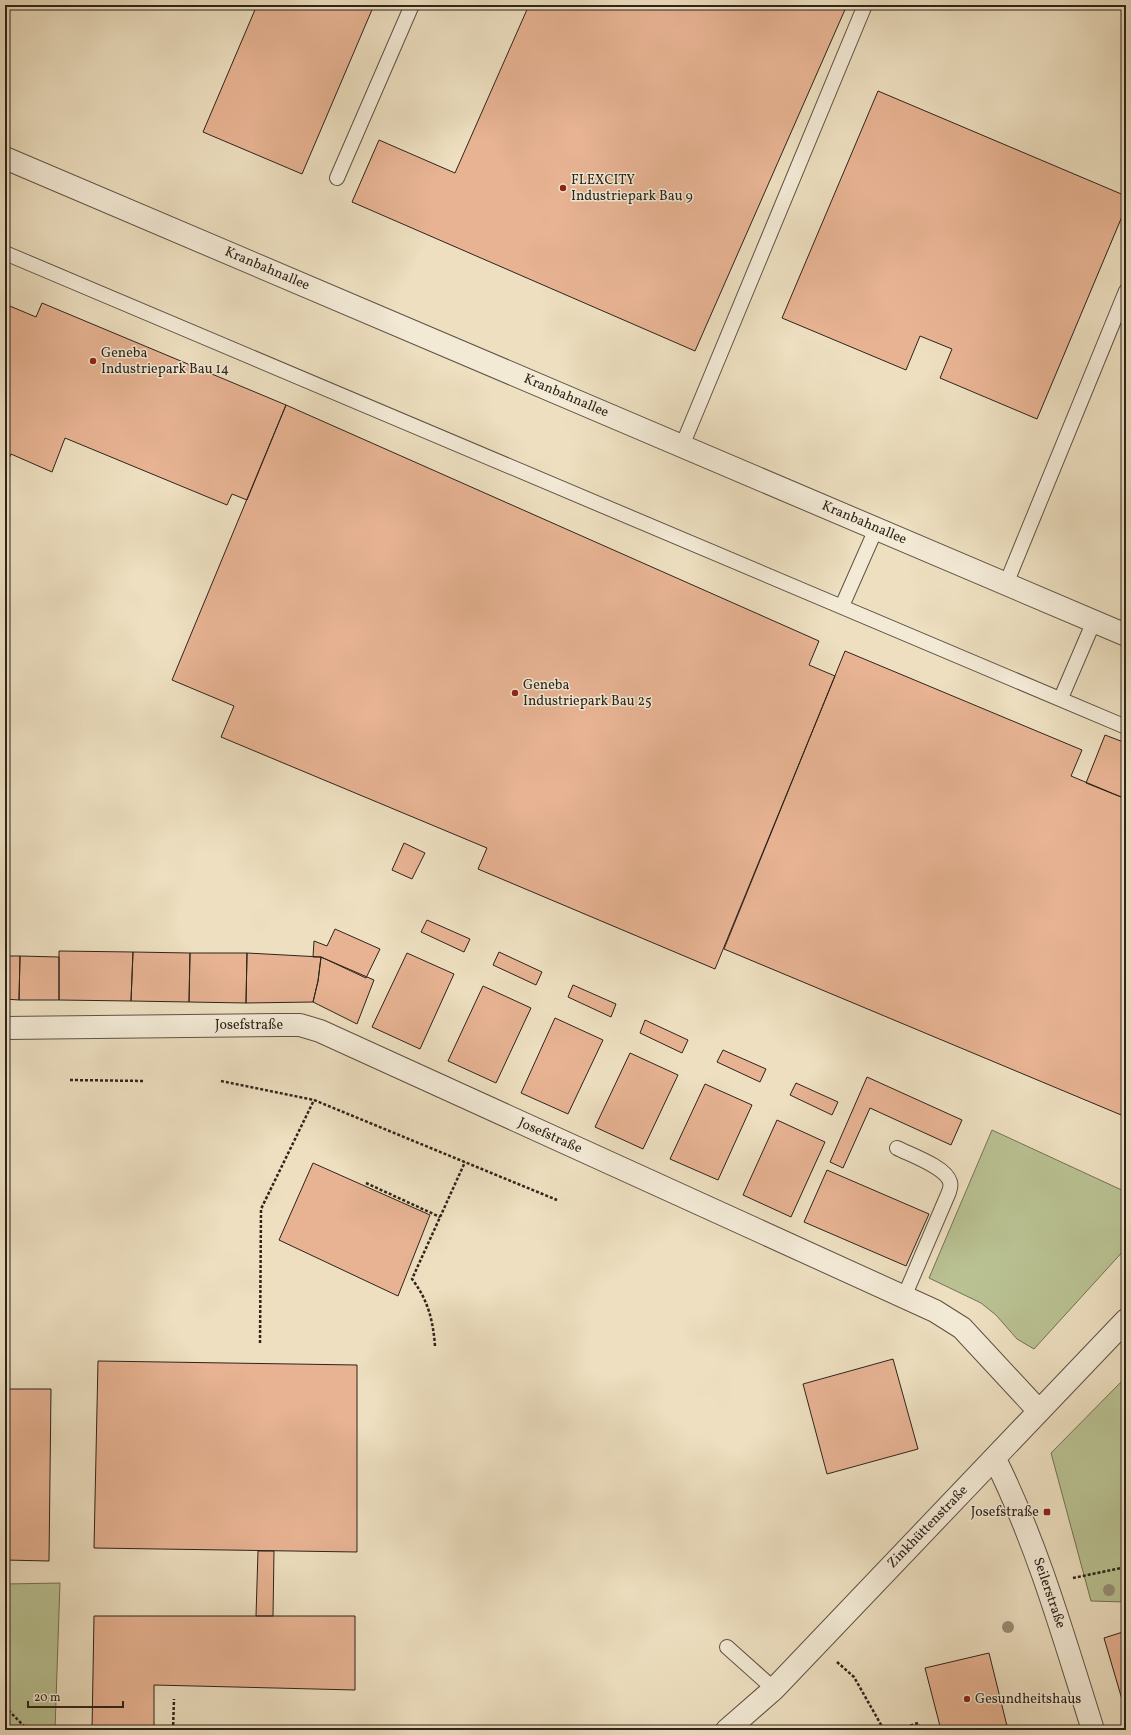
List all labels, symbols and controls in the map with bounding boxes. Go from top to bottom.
place label: FLEXCITY Industriepark Bau 9 [571,171,693,206]
marker: FLEXCITY Industriepark Bau 9 [558,183,568,193]
street label: Kranbahnallee [222,243,313,296]
place label: Geneba Industriepark Bau 14 [101,344,229,379]
marker: Geneba Industriepark Bau 14 [88,356,98,366]
street label: Kranbahnallee [521,370,612,423]
street label: Kranbahnallee [819,497,910,550]
place label: Geneba Industriepark Bau 25 [523,676,652,711]
marker: Geneba Industriepark Bau 25 [510,688,520,698]
street label: Josefstraße [215,1016,283,1035]
street label: Josefstraße [515,1113,585,1159]
street label: Zinkhüttenstraße [883,1481,973,1573]
place label: Josefstraße [971,1503,1039,1522]
marker: Josefstraße [1042,1507,1052,1517]
street label: Seilerstraße [1028,1555,1070,1631]
scale bar [28,1683,123,1709]
text: 20 m [34,1690,61,1706]
place label: Gesundheitshaus [975,1690,1081,1709]
marker: Gesundheitshaus [962,1694,972,1704]

